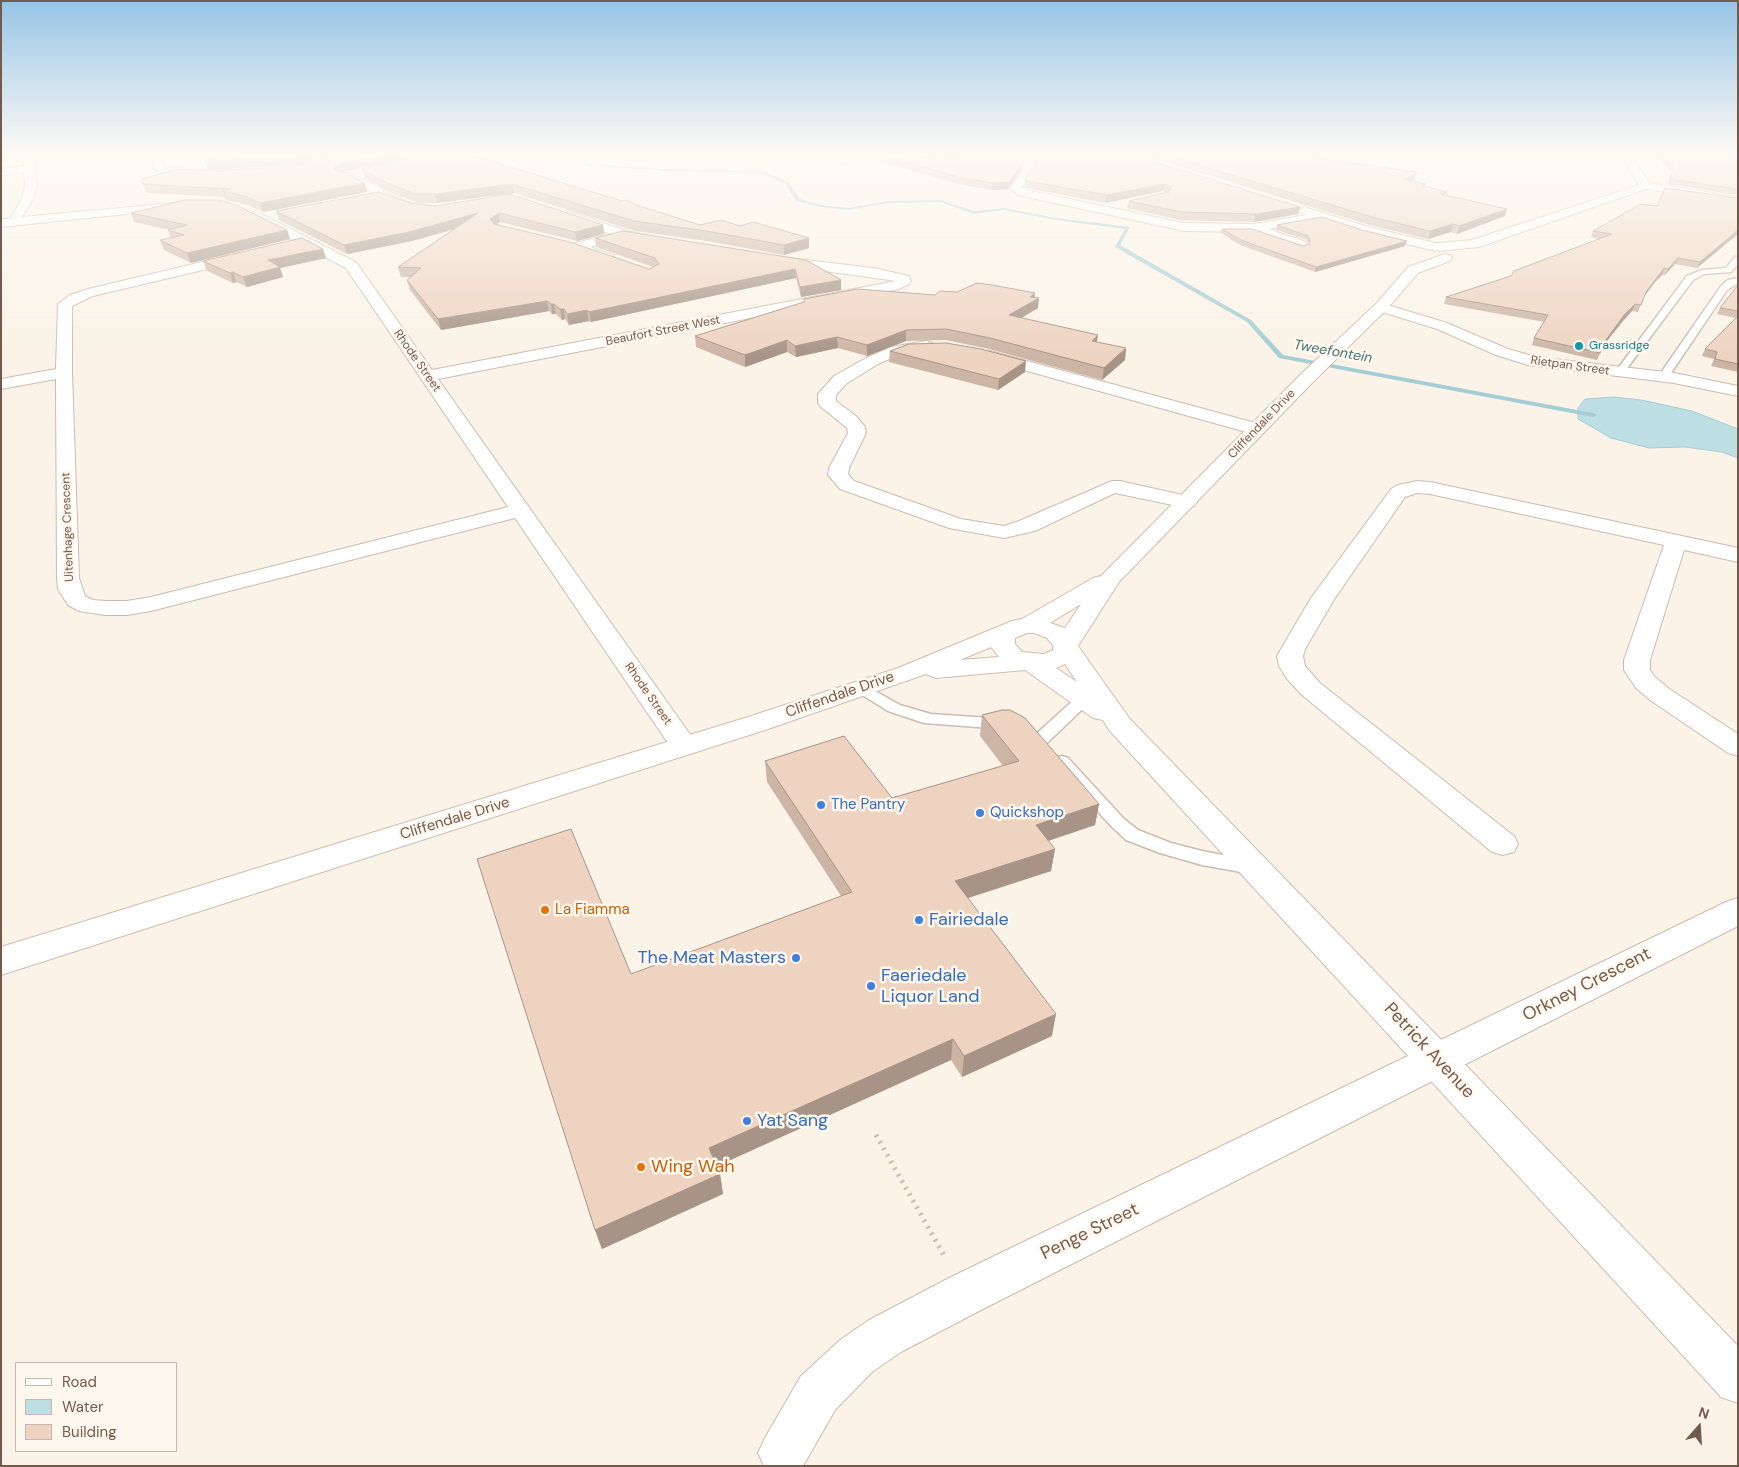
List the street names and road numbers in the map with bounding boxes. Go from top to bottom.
street label: Beaufort Street West [605,313,721,349]
street label: Rhode Street [390,327,444,395]
street label: Rietpan Street [1530,353,1610,379]
street label: Cliffendale Drive [1225,386,1299,462]
street label: Uitenhage Crescent [59,472,77,582]
street label: Rhode Street [621,660,675,728]
street label: Cliffendale Drive [783,668,897,722]
street label: Cliffendale Drive [398,794,512,844]
street label: Orkney Crescent [1519,943,1655,1027]
street label: Petrick Avenue [1379,999,1479,1103]
street label: Penge Street [1038,1199,1142,1265]

